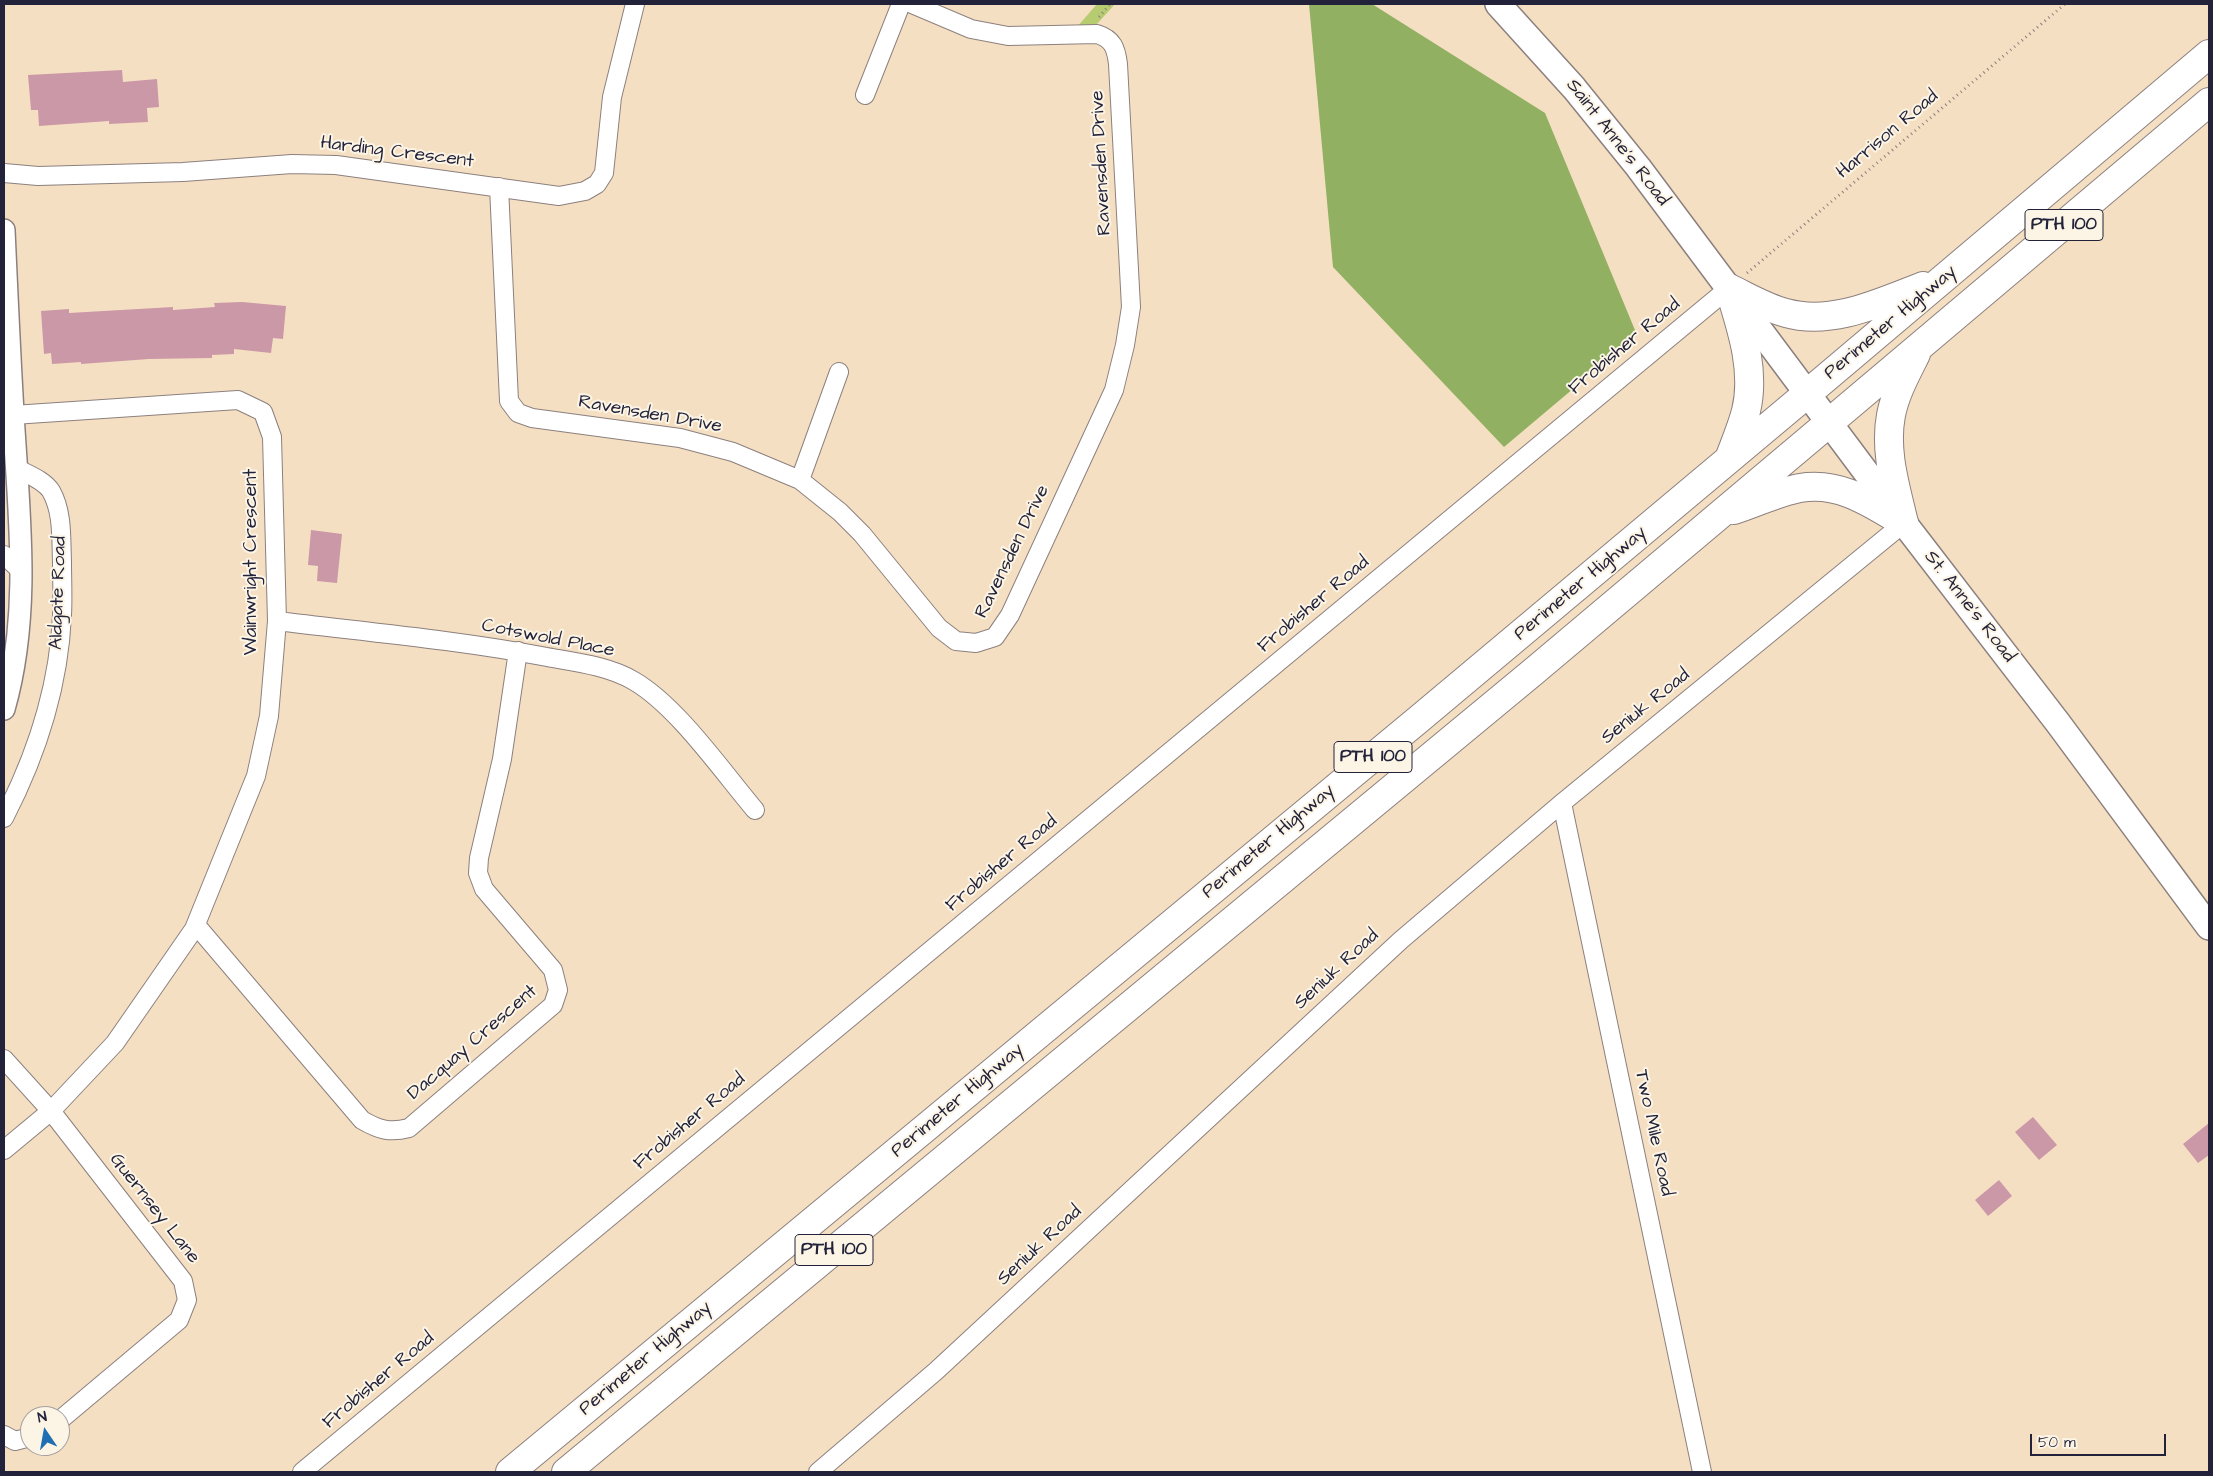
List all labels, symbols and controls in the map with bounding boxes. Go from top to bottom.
street label: Saint Anne's Road [1560,75,1674,211]
street label: Harrison Road [1832,86,1944,184]
street label: Ravensden Drive [1087,90,1117,236]
street label: Harding Crescent [319,132,475,174]
road number: PTH 100 [2025,210,2103,240]
street label: Perimeter Highway [1820,261,1962,385]
street label: Frobisher Road [1564,294,1686,400]
street label: Ravensden Drive [576,391,724,439]
street label: Wainwright Crescent [241,469,263,655]
street label: Ravensden Drive [971,482,1055,622]
street label: Perimeter Highway [1510,522,1652,646]
street label: Aldgate Road [46,536,72,650]
street label: St. Anne's Road [1918,547,2020,667]
street label: Frobisher Road [1253,552,1375,658]
street label: Cotswold Place [480,615,616,663]
street label: Seniuk Road [1597,664,1695,750]
road number: PTH 100 [1334,742,1412,772]
street label: Perimeter Highway [1198,780,1340,904]
street label: Frobisher Road [941,811,1063,917]
street label: Seniuk Road [1290,925,1384,1015]
street label: Dacquay Crescent [403,980,543,1106]
street label: Perimeter Highway [887,1039,1029,1163]
street label: Two Mile Road [1628,1068,1678,1198]
street label: Frobisher Road [629,1069,751,1175]
street label: Guernsey Lane [104,1149,204,1269]
street label: Seniuk Road [993,1201,1087,1291]
road number: PTH 100 [795,1234,873,1266]
street label: Perimeter Highway [575,1297,717,1421]
street label: Frobisher Road [318,1328,440,1434]
north arrow [20,1406,70,1456]
text: N [36,1407,48,1428]
scale bar [2033,1424,2169,1456]
text: 50 m [2038,1432,2076,1453]

